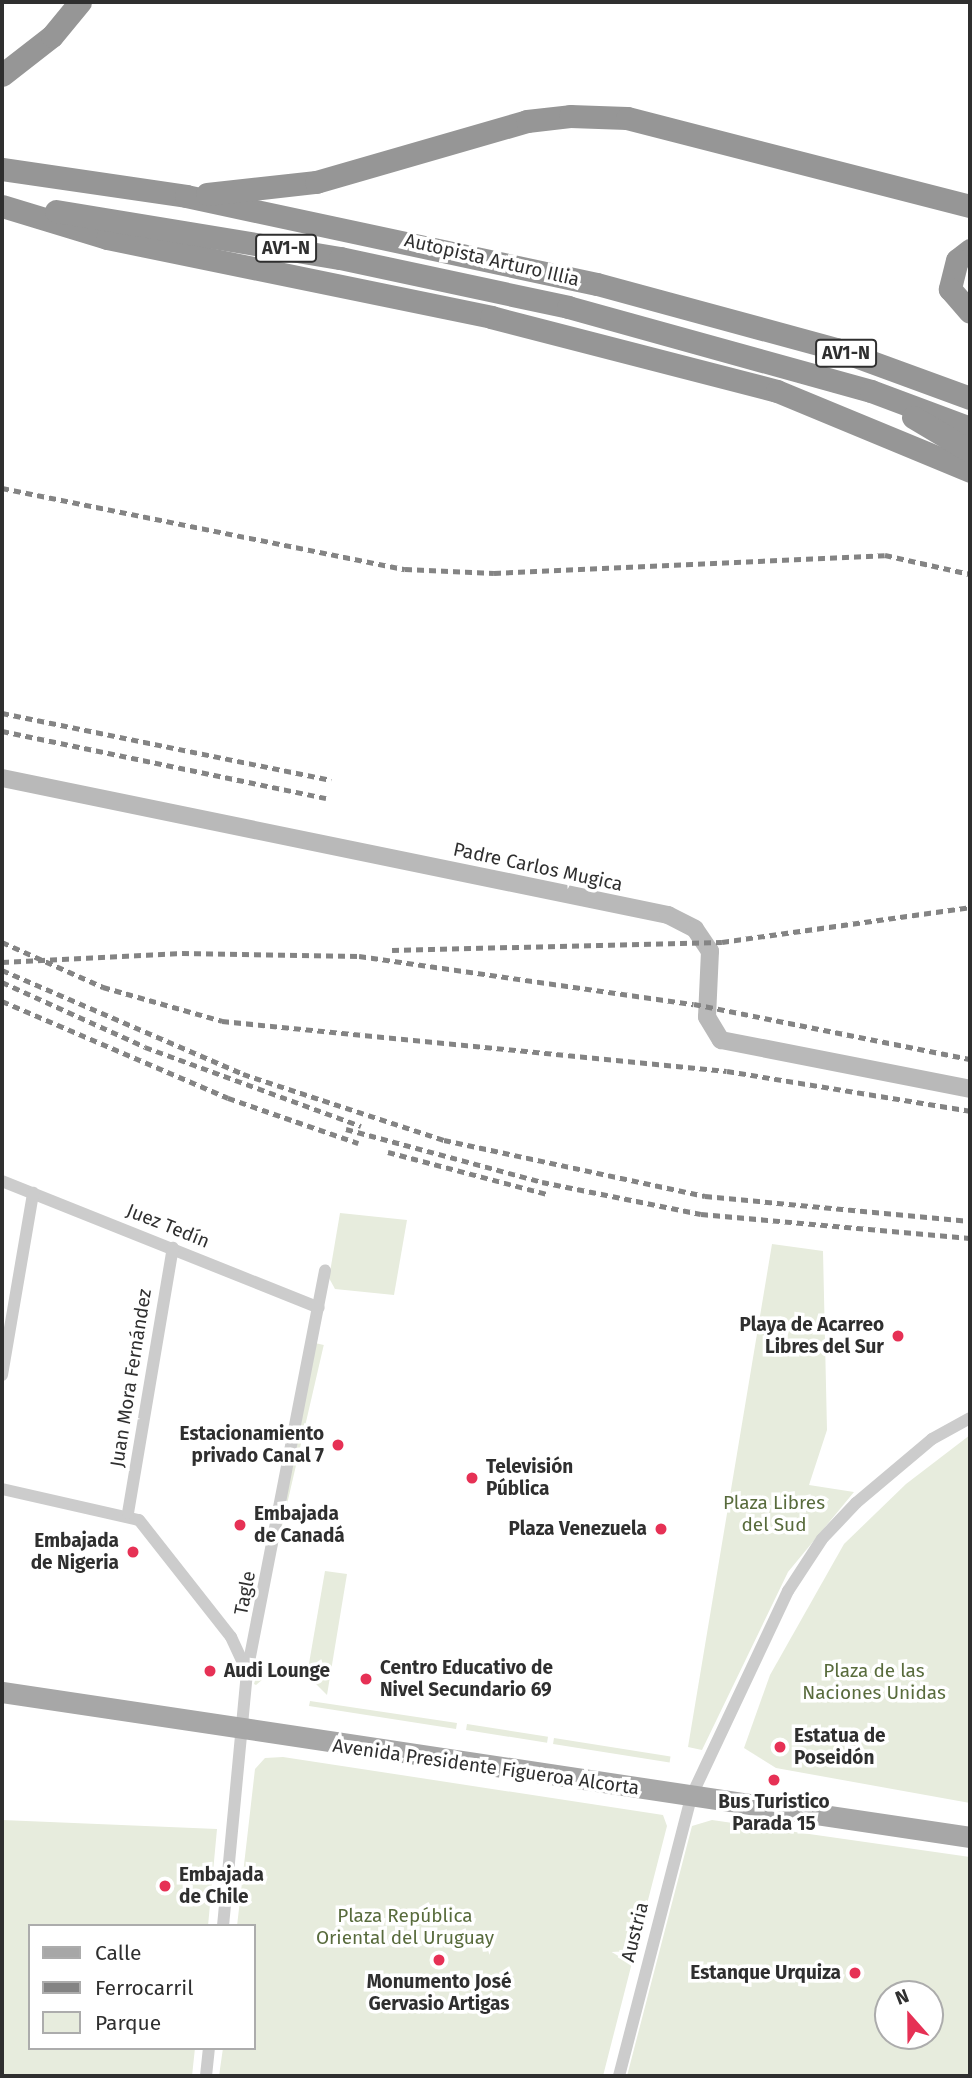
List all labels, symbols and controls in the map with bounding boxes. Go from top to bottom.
street label: Autopista Arturo Illia [402,229,582,291]
road number: AV1-N [254,234,318,262]
road number: AV1-N [814,338,878,368]
street label: Padre Carlos Mugica [451,838,625,896]
street label: Juez Tedín [123,1199,213,1253]
street label: Juan Mora Fernández [106,1287,156,1469]
place label: Playa de Acarreo Libres del Sur [740,1314,884,1358]
marker: Playa de Acarreo Libres del Sur [890,1328,906,1344]
place label: Estacionamiento privado Canal 7 [180,1423,324,1467]
marker: Estacionamiento privado Canal 7 [330,1437,346,1453]
place label: Televisión Pública [486,1456,573,1500]
marker: Televisión Pública [464,1470,480,1486]
park label: Plaza Libres del Sud [723,1492,825,1536]
place label: Embajada de Canadá [254,1503,345,1547]
marker: Embajada de Canadá [232,1517,248,1533]
place label: Plaza Venezuela [509,1518,647,1540]
marker: Plaza Venezuela [653,1521,669,1537]
place label: Embajada de Nigeria [31,1530,119,1574]
marker: Embajada de Nigeria [125,1544,141,1560]
street label: Tagle [230,1569,260,1617]
place label: Centro Educativo de Nivel Secundario 69 [380,1657,553,1701]
place label: Audi Lounge [224,1660,330,1682]
park label: Plaza de las Naciones Unidas [802,1660,946,1704]
marker: Audi Lounge [202,1663,218,1679]
marker: Centro Educativo de Nivel Secundario 69 [358,1671,374,1687]
place label: Estatua de Poseidón [794,1725,886,1769]
street label: Avenida Presidente Figueroa Alcorta [331,1734,641,1800]
marker: Estatua de Poseidón [772,1739,788,1755]
marker: Bus Turistico Parada 15 [766,1772,782,1788]
place label: Bus Turistico Parada 15 [718,1791,830,1835]
place label: Embajada de Chile [179,1864,264,1908]
marker: Embajada de Chile [157,1878,173,1894]
street label: Austria [617,1900,653,1964]
park label: Plaza República Oriental del Uruguay [316,1905,494,1949]
legend [28,1924,256,2050]
text: Calle [95,1940,141,1966]
marker: Monumento José Gervasio Artigas [431,1952,447,1968]
place label: Estanque Urquiza [690,1962,841,1984]
marker: Estanque Urquiza [847,1965,863,1981]
place label: Monumento José Gervasio Artigas [367,1971,511,2015]
text: Ferrocarril [95,1975,193,2001]
north arrow [874,1980,944,2050]
text: N [892,1984,912,2010]
text: Parque [95,2010,161,2036]

